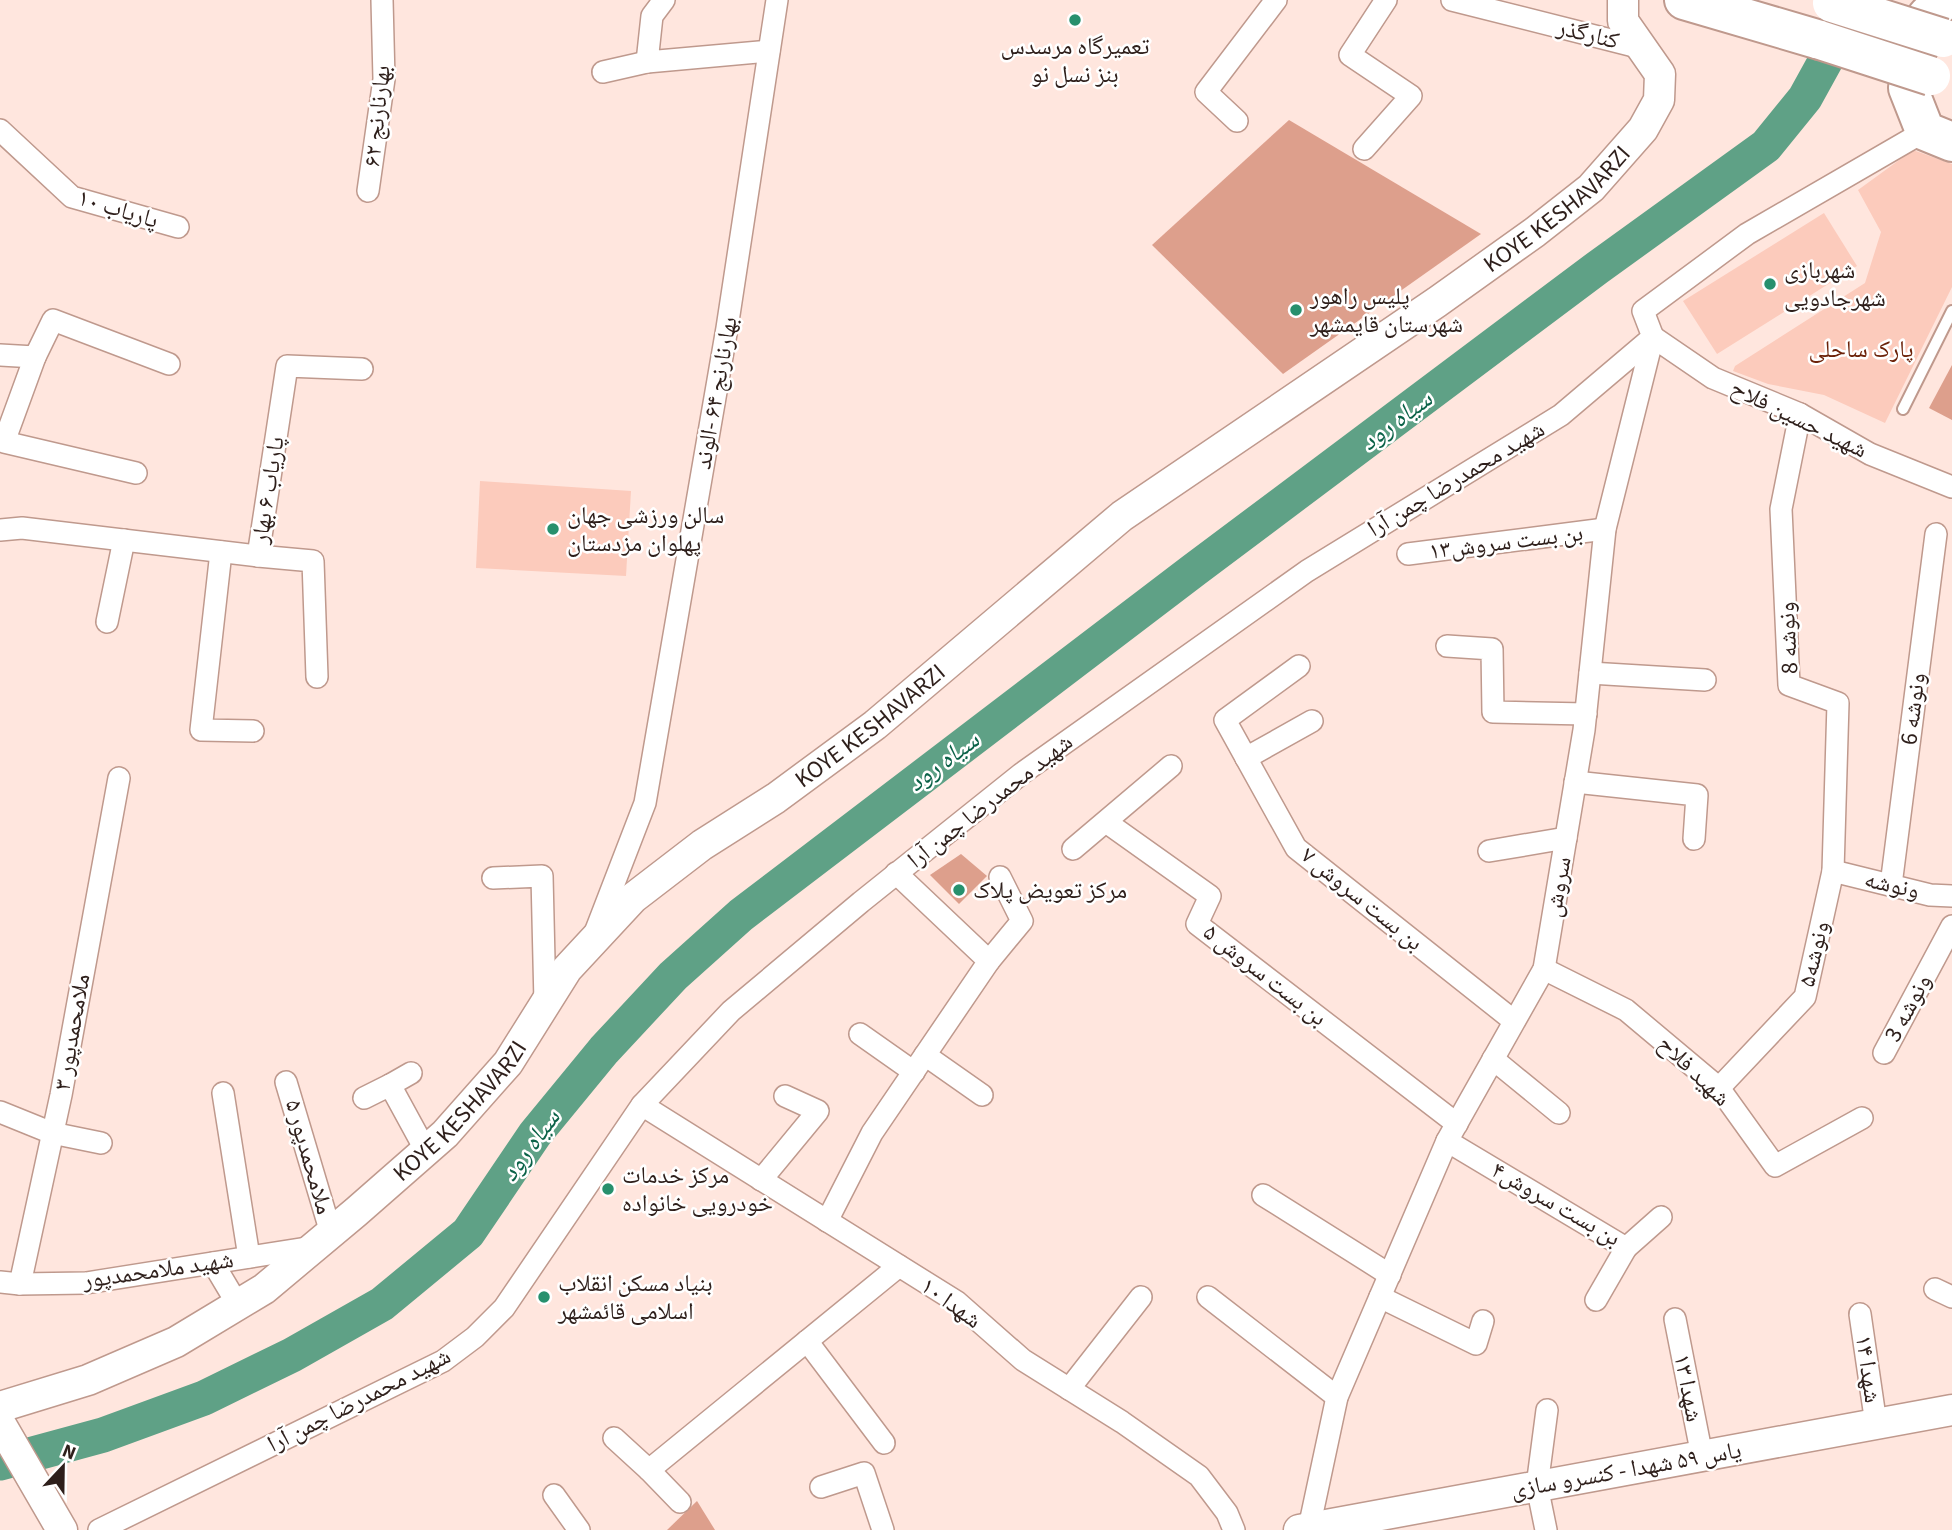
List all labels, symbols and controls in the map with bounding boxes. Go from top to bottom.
street label: کنارگذر [1552,9,1623,59]
marker: تعمیرگاه مرسدس بنز نسل نو [1067,12,1083,28]
place label: تعمیرگاه مرسدس بنز نسل نو [1000,29,1150,92]
street label: بهارنارنج ۶۲ [354,63,400,169]
street label: KOYE KESHAVARZI [1476,137,1639,281]
street label: پاریاب ۱۰ [73,180,163,238]
place label: شهربازی شهرجادویی [1784,253,1886,316]
marker: شهربازی شهرجادویی [1762,276,1778,292]
place label: پلیس راهور شهرستان قایمشهر [1309,279,1463,342]
marker: پلیس راهور شهرستان قایمشهر [1288,302,1304,318]
street label: بهارنارنج ۶۴ -الوند [685,314,747,472]
park label: پارک ساحلی [1808,332,1914,367]
street label: شهید حسین فلاح [1725,371,1873,467]
water label: سیاه رود [1352,381,1440,459]
street label: شهید محمدرضا چمن آرا [1361,412,1551,546]
street label: پاریاب ۶ بهار [242,434,294,547]
place label: سالن ورزشی جهان پهلوان مزدستان [567,498,724,561]
street label: بن بست سروش۱۳ [1427,515,1585,569]
marker: سالن ورزشی جهان پهلوان مزدستان [545,521,561,537]
street label: ونوشه 8 [1769,601,1807,675]
street label: KOYE KESHAVARZI [787,655,953,796]
street label: ونوشه 6 [1891,671,1935,747]
water label: سیاه رود [899,722,987,800]
street label: شهید محمدرضا چمن آرا [900,725,1080,877]
street label: بن بست سروش ۷ [1293,839,1431,959]
street label: سروش [1535,854,1581,920]
street label: ونوشه [1861,862,1923,908]
place label: مرکز تعویض پلاک [973,873,1127,908]
marker: مرکز تعویض پلاک [951,882,967,898]
street label: بن بست سروش ۵ [1196,915,1334,1035]
street label: ونوشه۵ [1789,918,1839,990]
street label: ونوشه 3 [1876,968,1940,1048]
street label: ملامحمدپور ۳ [45,971,99,1093]
street label: شهید فلاح [1650,1027,1738,1115]
street label: KOYE KESHAVARZI [385,1034,535,1190]
street label: ملامحمدپور ۵ [276,1095,342,1219]
water label: سیاه رود [491,1101,569,1189]
street label: بن بست سروش۴ [1485,1153,1627,1255]
place label: مرکز خدمات خودرویی خانواده [622,1158,773,1221]
marker: مرکز خدمات خودرویی خانواده [600,1181,616,1197]
street label: شهید ملامحمدپور [79,1242,236,1298]
place label: بنیاد مسکن انقلاب اسلامی قائمشهر [557,1266,713,1329]
street label: شهدا ۱۰ [913,1269,989,1337]
marker: بنیاد مسکن انقلاب اسلامی قائمشهر [536,1289,552,1305]
street label: شهدا ۱۴ [1846,1333,1890,1405]
street label: شهید محمدرضا چمن آرا [261,1339,457,1461]
street label: شهدا ۱۳ [1664,1351,1712,1425]
north arrow [28,1432,98,1502]
street label: یاس ۵۹ شهدا - کنسرو سازی [1508,1432,1744,1508]
text: N [58,1438,80,1468]

